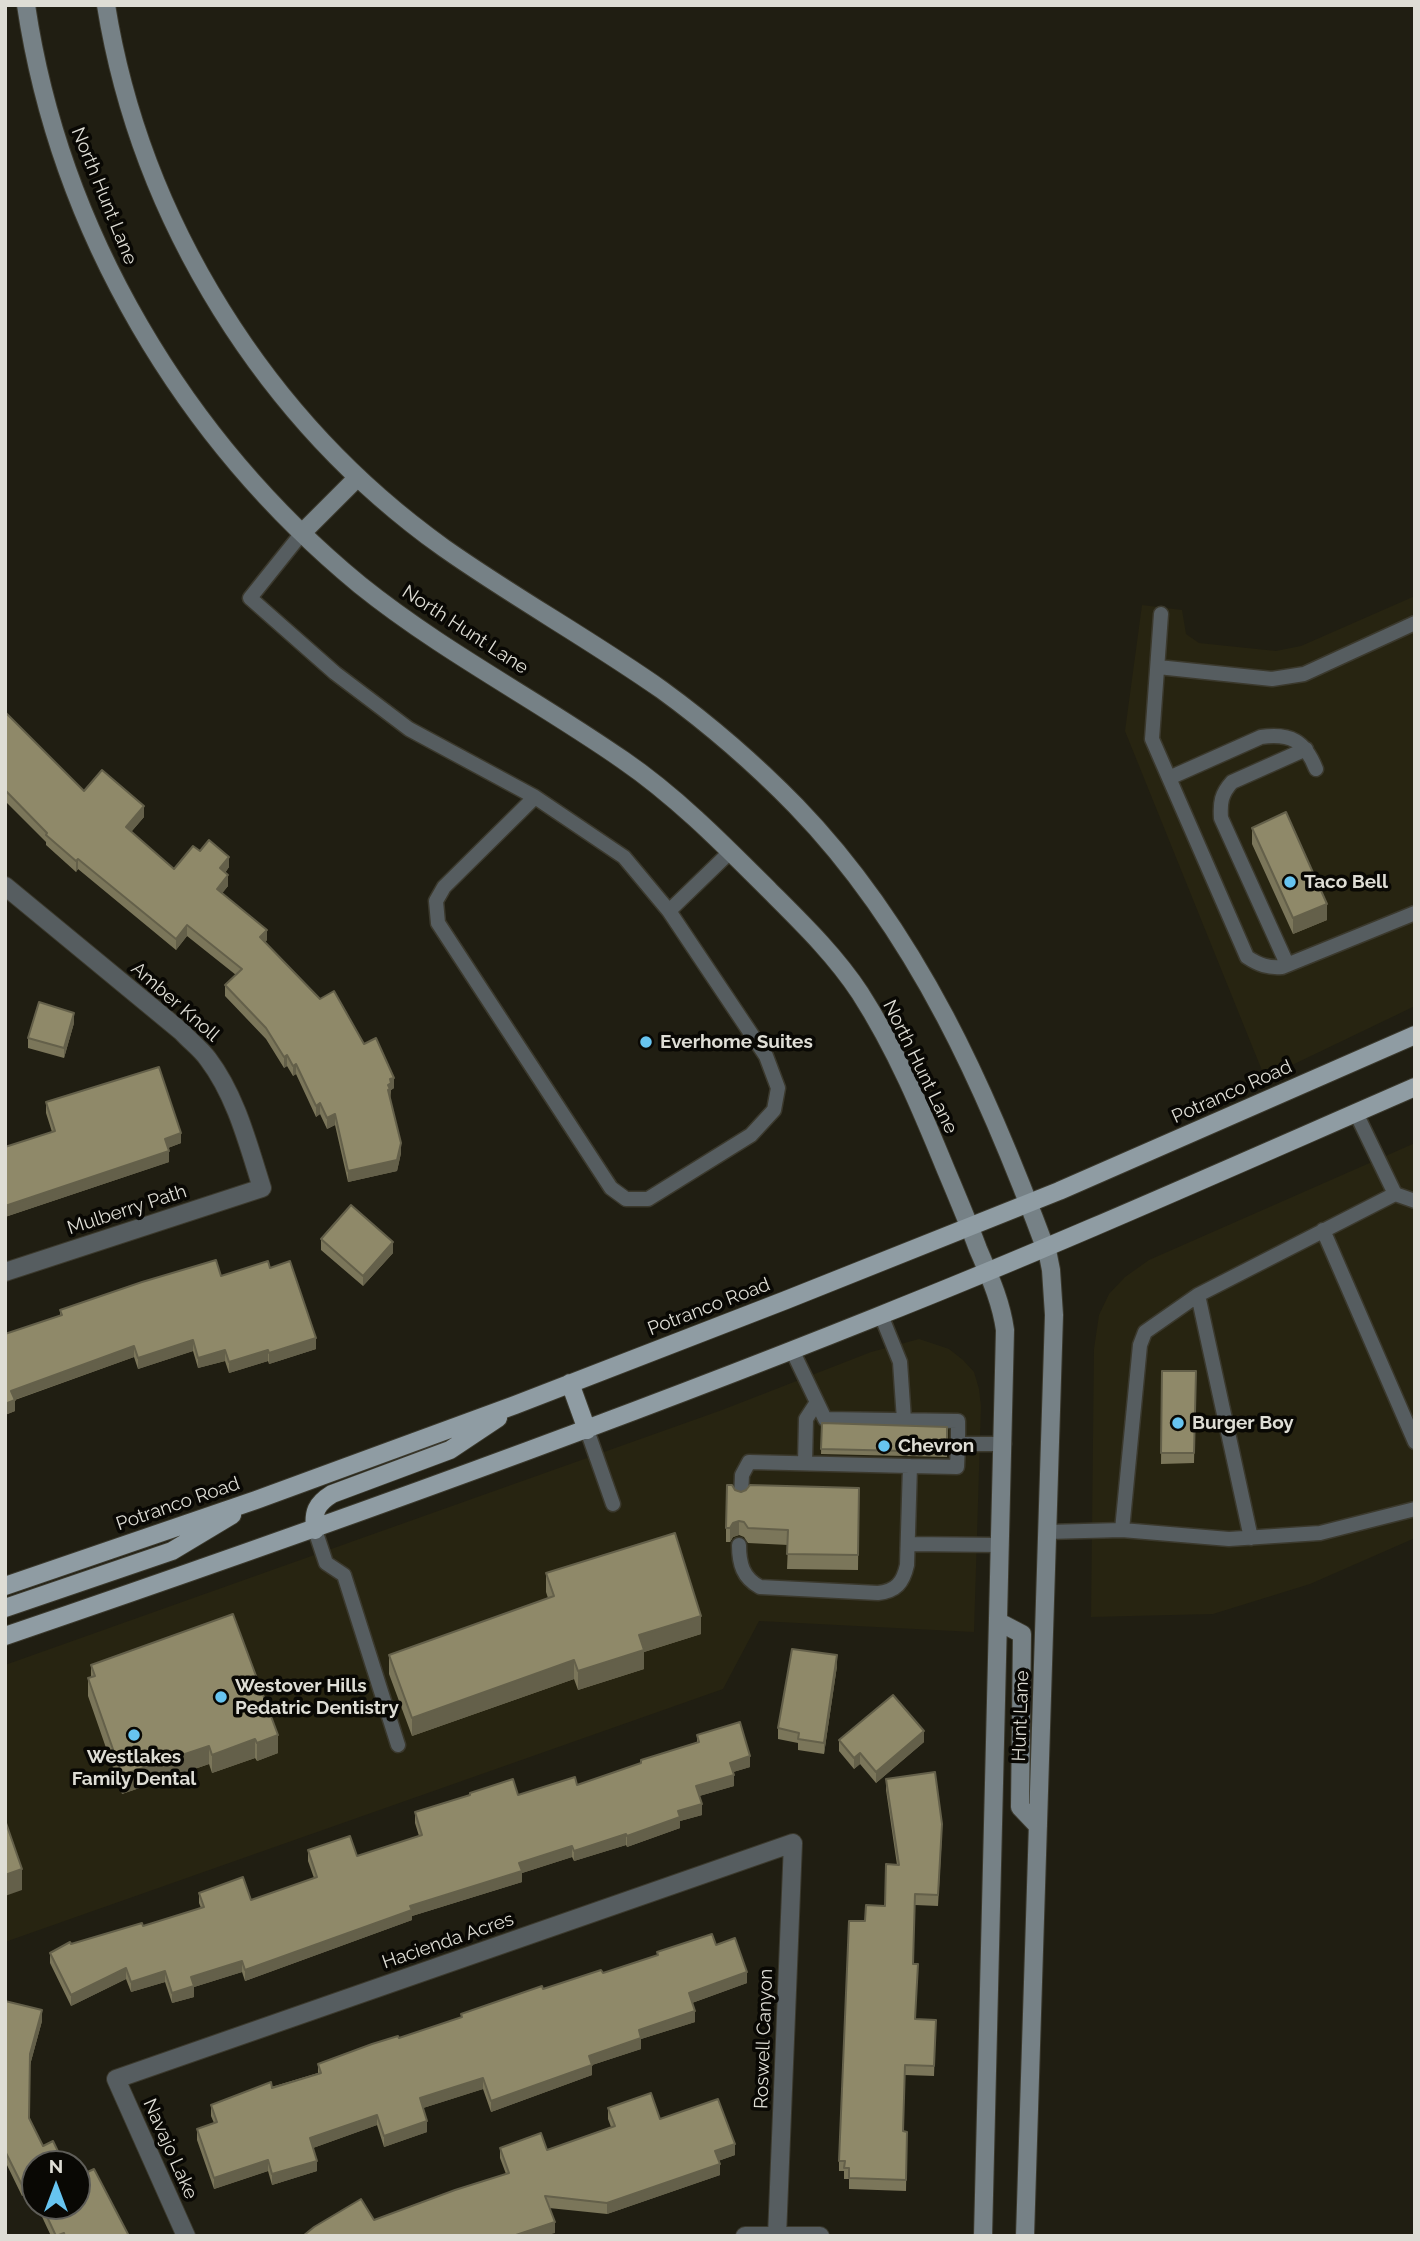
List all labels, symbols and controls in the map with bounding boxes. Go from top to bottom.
street label: North Hunt Lane [66,124,142,268]
street label: North Hunt Lane [398,581,532,679]
place label: Taco Bell [1304,871,1388,893]
marker: Taco Bell [1282,874,1298,890]
street label: Amber Knoll [126,957,224,1047]
street label: North Hunt Lane [878,996,962,1138]
place label: Everhome Suites [660,1031,813,1053]
marker: Everhome Suites [638,1034,654,1050]
street label: Potranco Road [1168,1055,1296,1129]
street label: Mulberry Path [65,1180,189,1240]
street label: Potranco Road [645,1273,773,1341]
place label: Burger Boy [1192,1412,1294,1434]
marker: Burger Boy [1170,1415,1186,1431]
place label: Chevron [898,1435,974,1457]
marker: Chevron [876,1438,892,1454]
street label: Potranco Road [113,1472,243,1536]
street label: Hunt Lane [1008,1670,1034,1762]
place label: Westover Hills Pedatric Dentistry [235,1675,399,1719]
marker: Westover Hills Pedatric Dentistry [213,1689,229,1705]
marker: Westlakes Family Dental [126,1727,142,1743]
place label: Westlakes Family Dental [72,1746,196,1790]
street label: Hacienda Acres [379,1908,517,1974]
street label: Roswell Canyon [750,1968,778,2110]
street label: Navajo Lake [138,2095,202,2203]
north arrow [21,2150,91,2220]
text: N [49,2155,63,2177]

